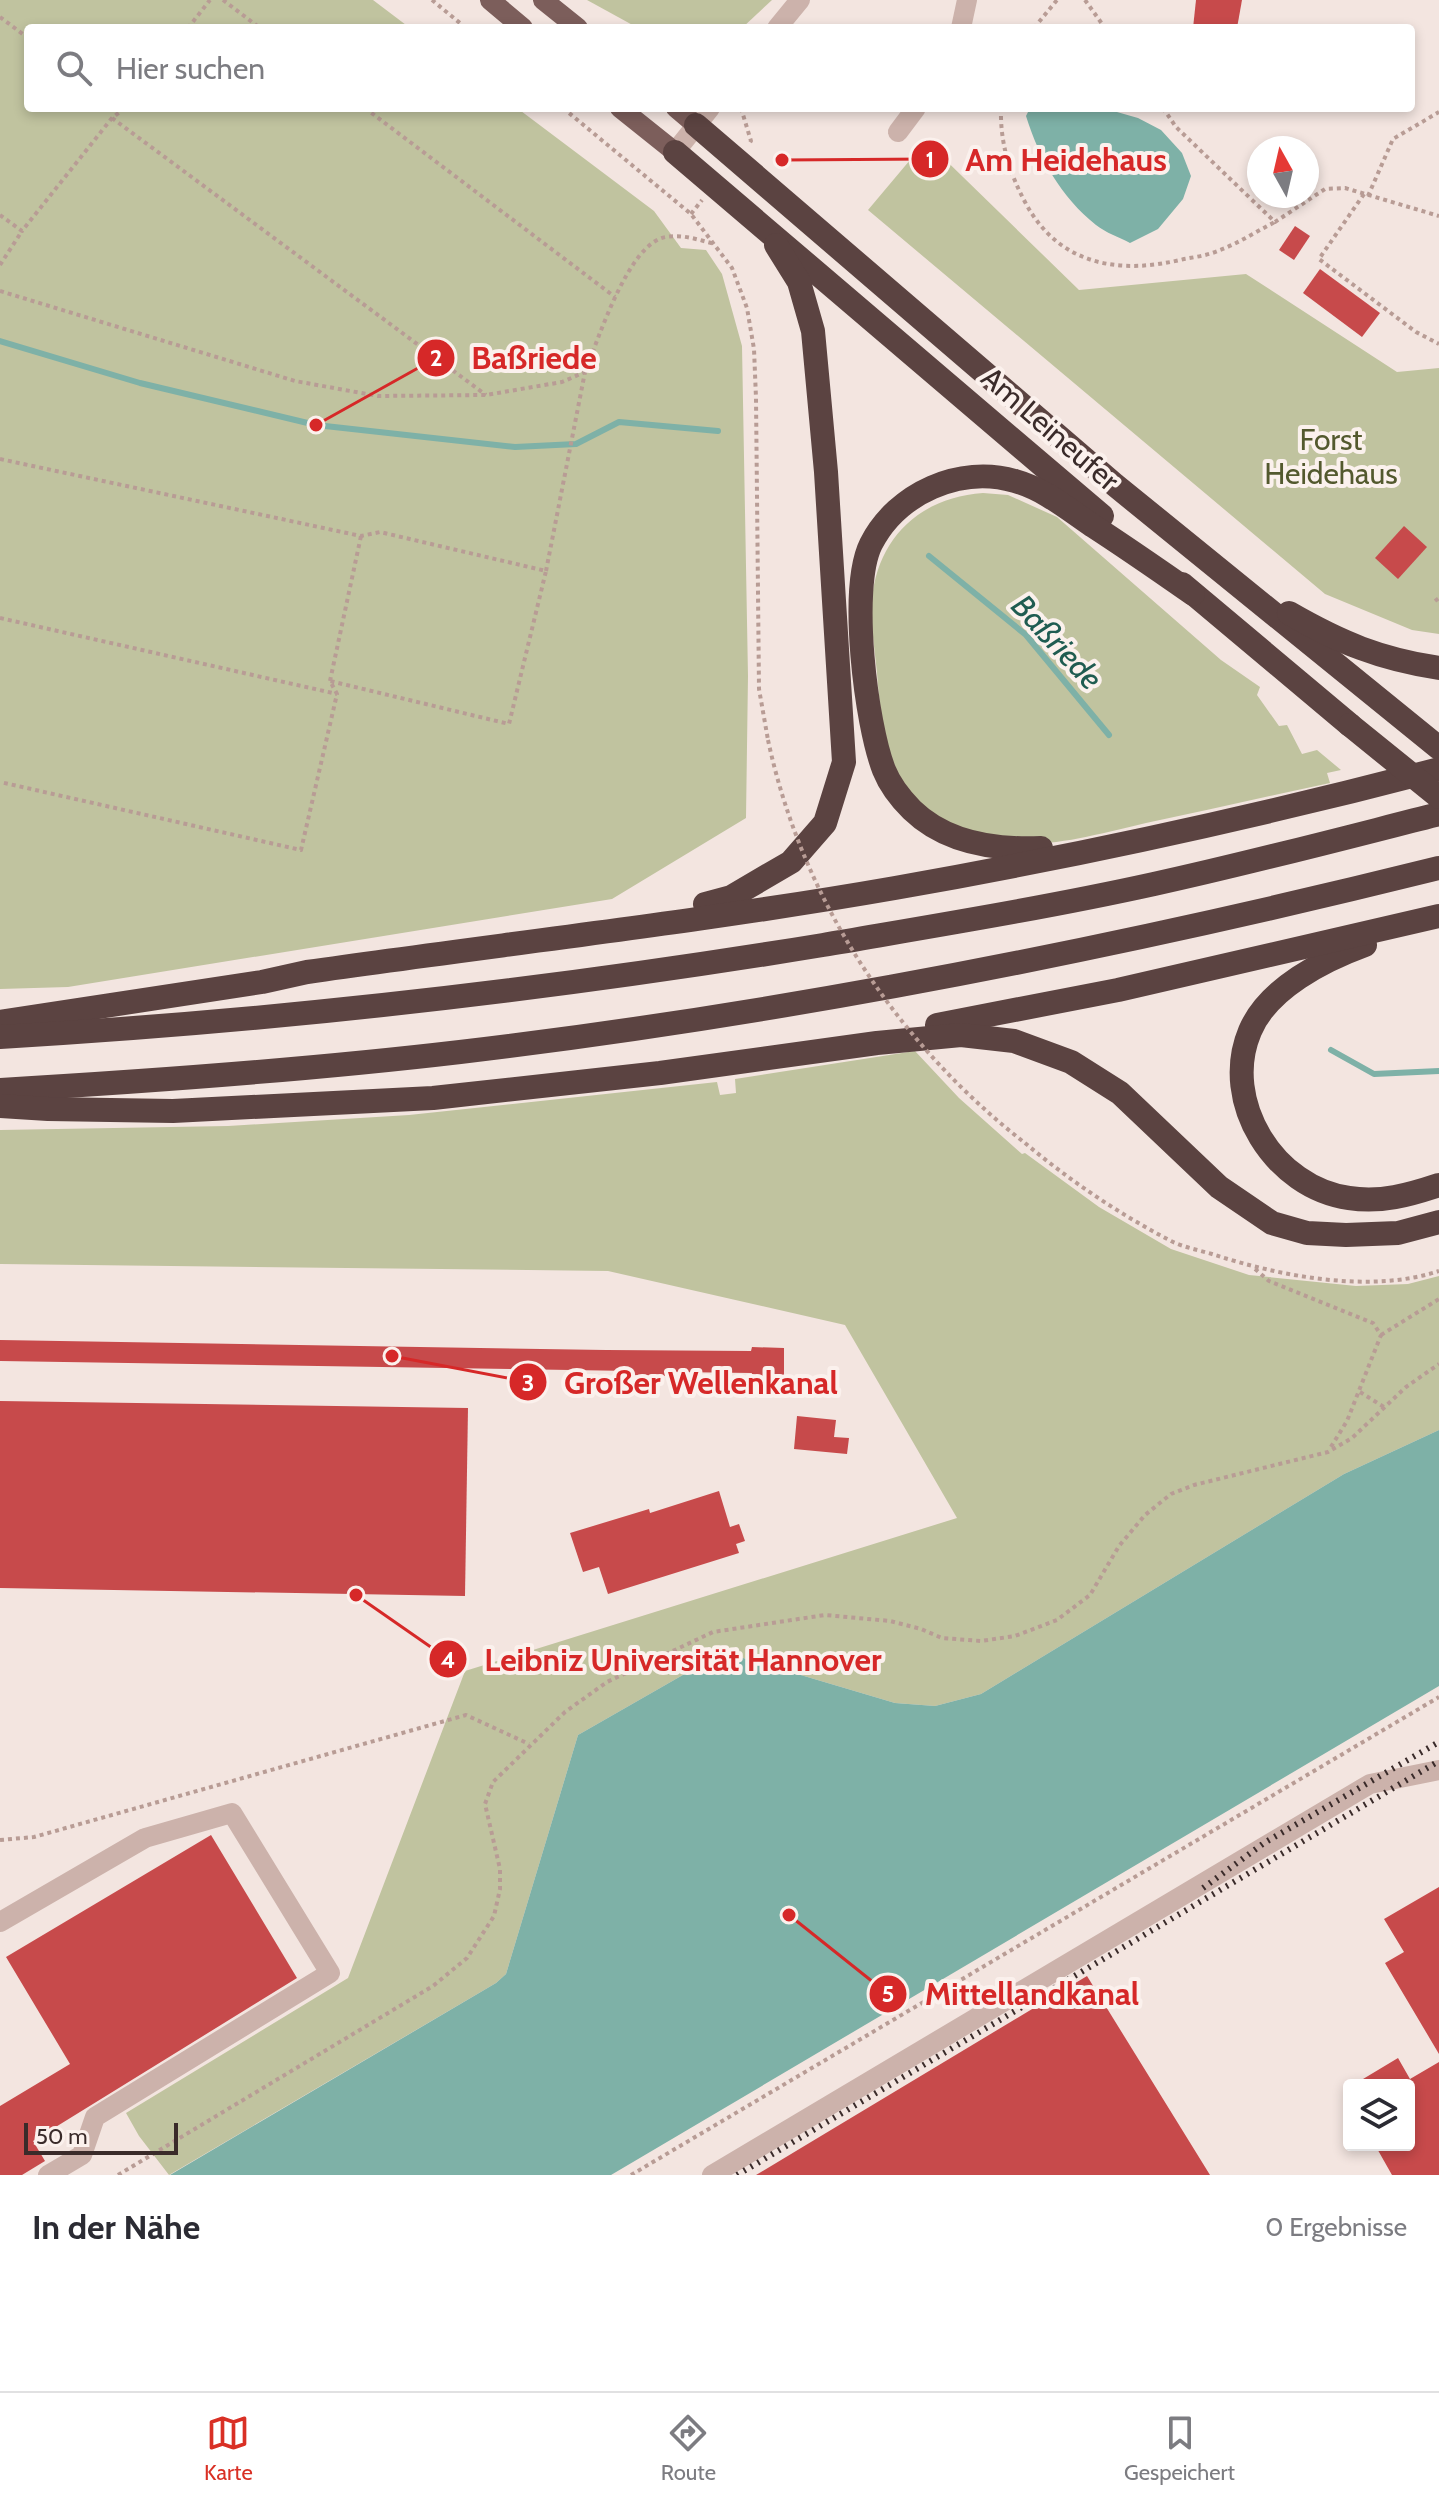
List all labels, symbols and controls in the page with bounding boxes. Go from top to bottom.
search box [24,24,1415,112]
icon: search [52,46,96,90]
text: Hier suchen [116,50,265,87]
callout: Am Heidehaus [910,131,1183,187]
north arrow [1247,136,1319,208]
text: Am Heidehaus [965,140,1167,179]
text: 1 [926,145,934,174]
callout: Baßriede [416,330,613,386]
text: Baßriede [471,338,597,377]
text: 2 [430,343,442,372]
street label: Am Leineufer [974,359,1127,499]
park label: Forst Heidehaus [1264,421,1398,492]
water label: Baßriede [1004,586,1111,697]
callout: Großer Wellenkanal [508,1354,854,1410]
text: Großer Wellenkanal [564,1363,838,1402]
text: 3 [522,1368,534,1397]
callout: Leibniz Universität Hannover [428,1631,898,1687]
text: Leibniz Universität Hannover [484,1640,882,1679]
text: 4 [441,1645,455,1674]
callout: Mittellandkanal [868,1966,1155,2022]
text: Mittellandkanal [925,1974,1139,2013]
text: 5 [882,1979,894,2008]
map controls [1343,2079,1415,2151]
button: layers [1343,2079,1415,2151]
scale bar [24,2119,178,2155]
text: 50 m [36,2123,88,2150]
text: In der Nähe [32,2206,200,2248]
text: 0 Ergebnisse [1265,2211,1407,2243]
tab: Karte [204,2411,253,2486]
tab: Route [661,2411,716,2486]
tab: Gespeichert [1124,2411,1235,2486]

